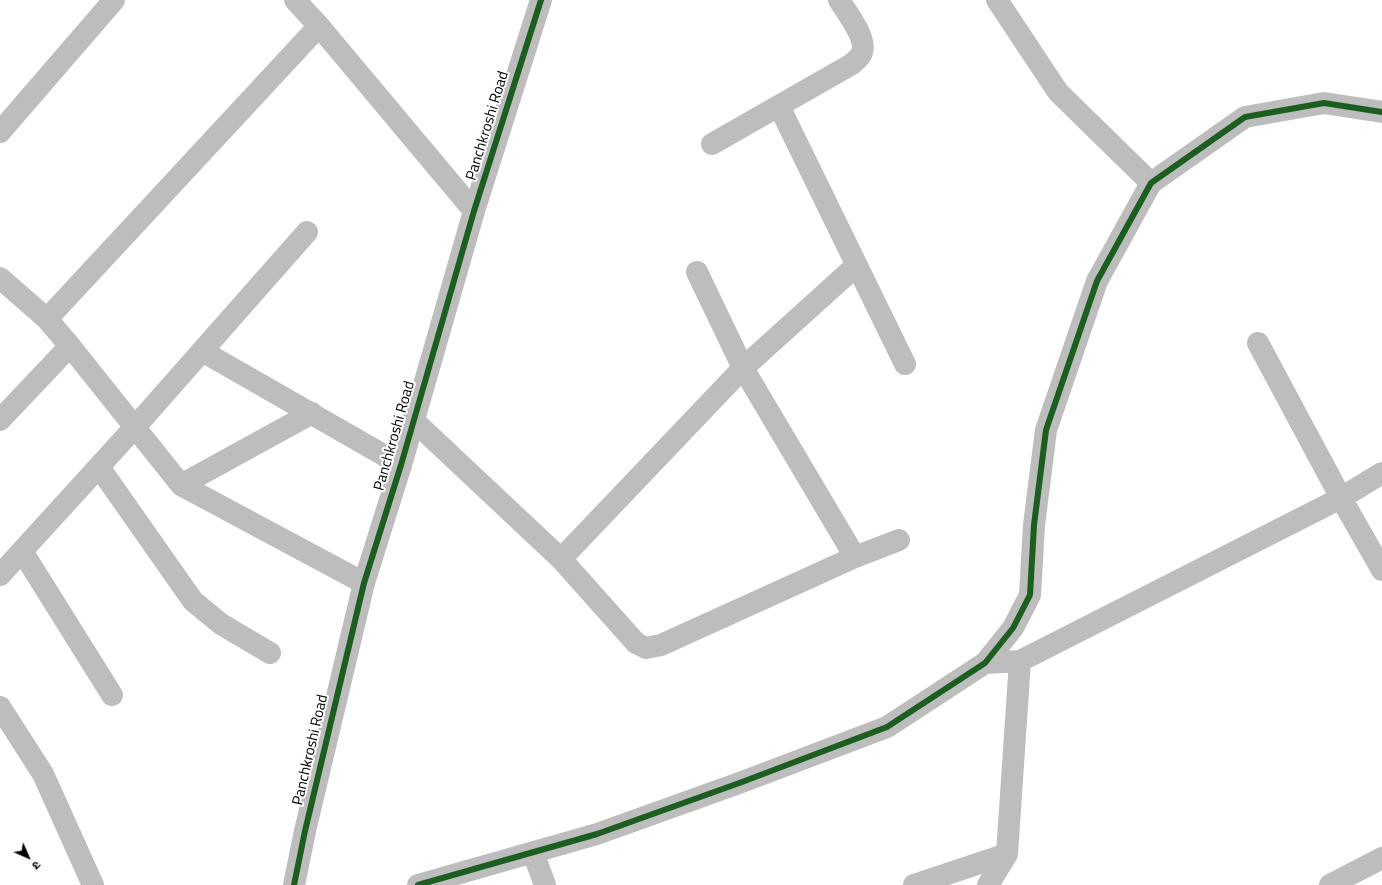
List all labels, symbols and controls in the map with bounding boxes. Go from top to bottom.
street label: Panchkroshi Road [463,69,513,183]
street label: Panchkroshi Road [371,379,419,493]
street label: Panchkroshi Road [289,693,333,807]
north arrow [8,837,48,877]
text: उ [29,858,44,873]

